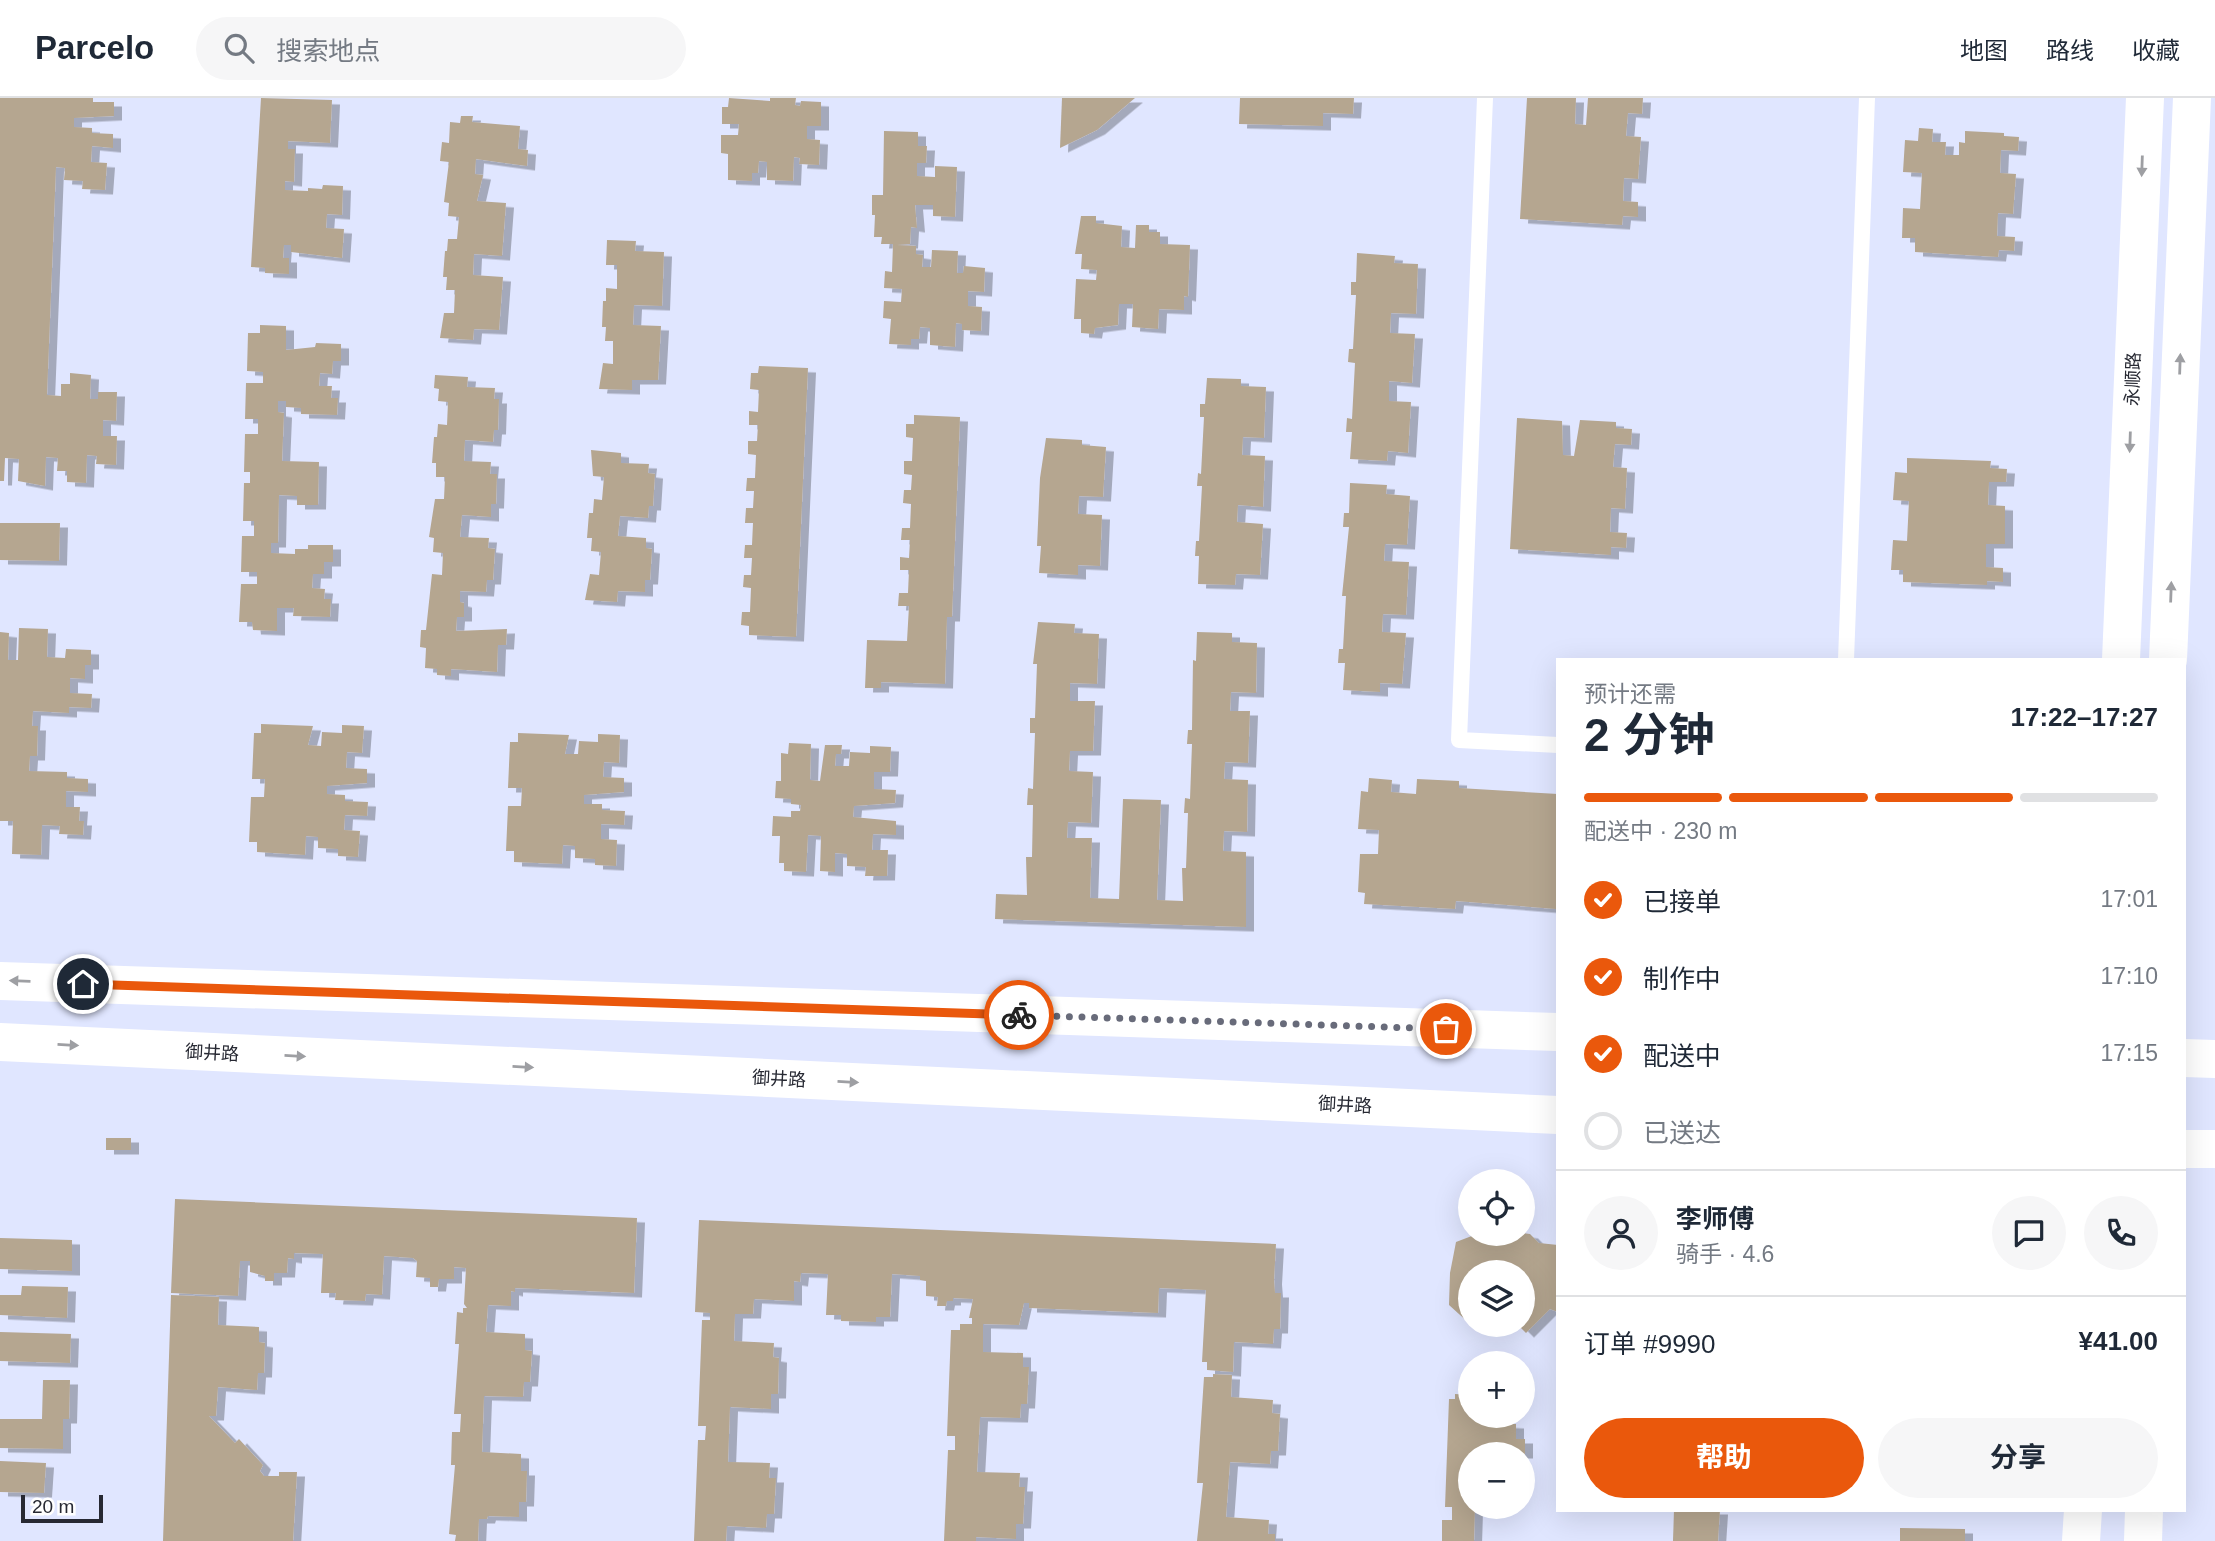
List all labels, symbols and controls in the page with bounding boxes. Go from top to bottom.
search box [196,17,686,80]
text: Parcelo [35,29,154,66]
icon: search [220,29,258,67]
text: 搜索地点 [276,36,380,66]
text: 地图 [1960,37,2008,64]
text: 路线 [2046,37,2094,64]
text: 收藏 [2132,37,2180,64]
one-way arrow [2137,155,2148,177]
street label: 永顺路 [2122,352,2144,406]
one-way arrow [2175,353,2186,375]
one-way arrow [2125,432,2136,454]
one-way arrow [2165,580,2176,602]
text: 预计还需 [1584,681,1676,707]
text: 17:22–17:27 [2011,702,2158,732]
text: 2 分钟 [1584,709,1714,761]
text: 配送中 · 230 m [1584,818,1737,844]
icon: check [1584,881,1622,919]
text: 17:01 [2100,886,2158,912]
text: 已接单 [1643,887,1721,917]
pin [53,954,113,1014]
icon: check [1584,958,1622,996]
text: 17:10 [2100,963,2158,989]
text: 制作中 [1643,964,1721,994]
icon: home [64,965,102,1003]
one-way arrow [9,976,31,987]
courier [984,980,1054,1050]
icon: bike [1000,996,1038,1034]
pin [1416,999,1476,1059]
icon: bag [1427,1010,1465,1048]
icon: check [1584,1035,1622,1073]
one-way arrow [57,1040,79,1051]
text: 17:15 [2100,1040,2158,1066]
text: 配送中 [1643,1041,1721,1071]
street label: 御井路 [185,1042,239,1064]
one-way arrow [285,1051,307,1062]
one-way arrow [512,1061,534,1072]
street label: 御井路 [752,1068,806,1090]
one-way arrow [837,1076,859,1087]
street label: 御井路 [1318,1094,1372,1116]
text: 已送达 [1643,1118,1721,1148]
map controls [1458,1169,1535,1519]
button: locate [1458,1169,1535,1246]
button: person [1584,1196,1658,1270]
button: chat [1992,1196,2066,1270]
button: phone [2084,1196,2158,1270]
text: 李师傅 [1676,1204,1754,1234]
text: 骑手 · 4.6 [1676,1241,1774,1267]
button: layers [1458,1260,1535,1337]
text: ¥41.00 [2078,1326,2158,1356]
text: 订单 #9990 [1584,1329,1716,1359]
button: + [1458,1351,1535,1428]
button: 帮助 [1584,1418,1864,1498]
button: 分享 [1878,1418,2158,1498]
button: − [1458,1442,1535,1519]
scale bar [21,1492,103,1524]
text: 20 m [32,1496,74,1517]

